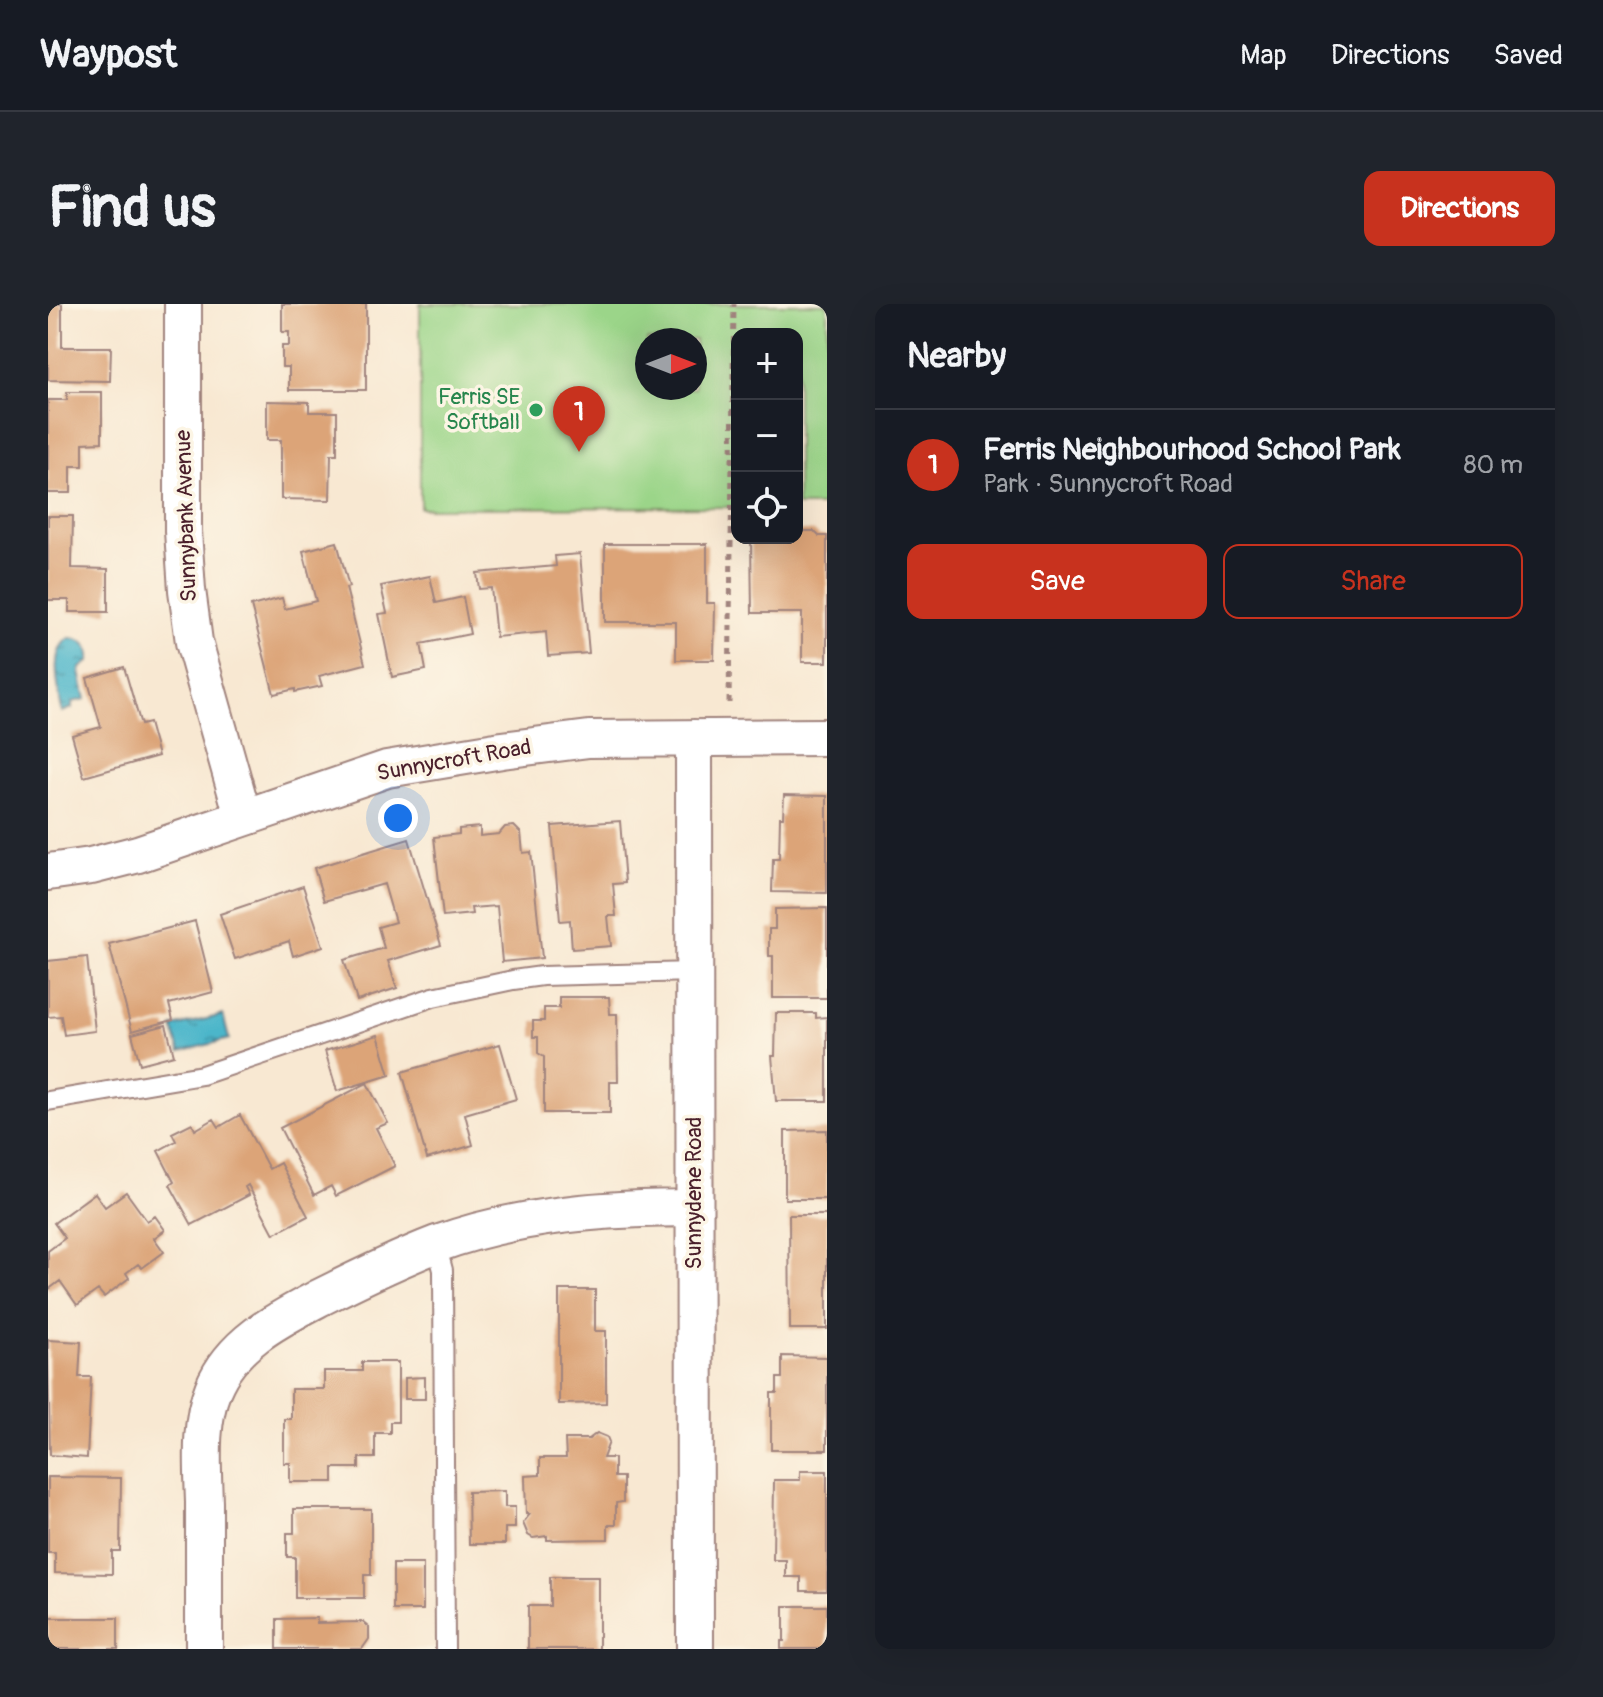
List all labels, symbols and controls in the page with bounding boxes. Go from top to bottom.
text: Waypost [40,31,177,79]
text: Map [1240,38,1287,73]
text: Directions [1331,38,1450,73]
text: Saved [1494,38,1563,73]
button: Directions [1364,171,1555,246]
text: Find us [48,174,216,243]
north arrow [635,328,707,400]
map controls [731,328,803,544]
button: + [731,328,803,400]
text: Nearby [907,335,1006,378]
place label: Ferris SE Softball [438,383,520,436]
pin: 1 [553,386,605,452]
button: − [731,400,803,472]
marker: Ferris SE Softball [527,401,545,419]
street label: Sunnybank Avenue [169,429,203,603]
text: Ferris Neighbourhood School Park [983,431,1401,468]
text: 1 [928,449,938,481]
text: 80 m [1463,449,1523,481]
text: Park · Sunnycroft Road [983,468,1233,500]
button: locate [731,472,803,544]
button: Save [907,544,1207,619]
button: Share [1223,544,1523,619]
street label: Sunnycroft Road [375,733,533,787]
your location [378,798,418,838]
street label: Sunnydene Road [680,1117,708,1269]

